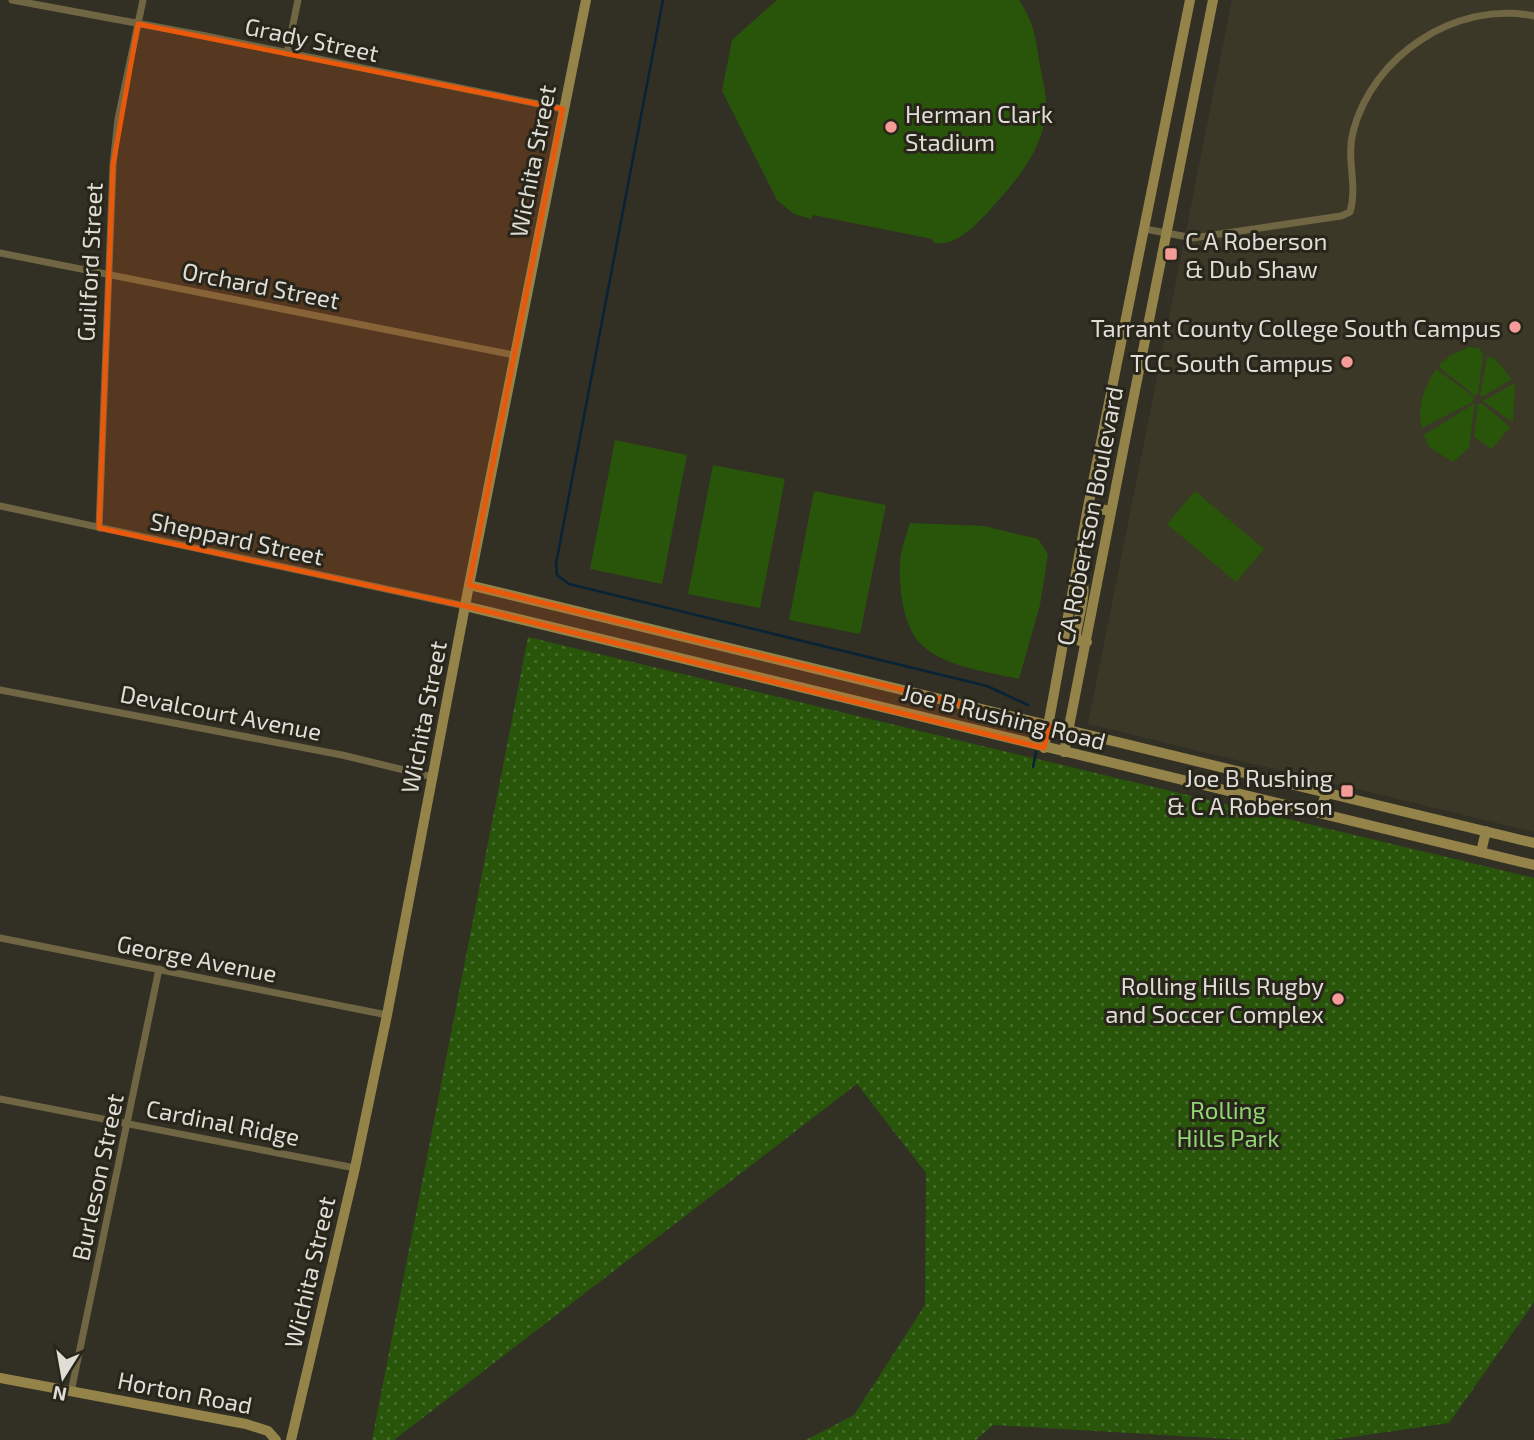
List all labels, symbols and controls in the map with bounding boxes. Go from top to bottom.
street label: Grady Street [243,11,381,67]
street label: Wichita Street [503,82,561,240]
place label: Herman Clark Stadium [905,99,1053,156]
marker: Herman Clark Stadium [883,119,899,135]
street label: Guilford Street [70,182,108,342]
place label: C A Roberson & Dub Shaw [1185,226,1327,283]
marker: C A Roberson & Dub Shaw [1163,246,1179,262]
street label: Orchard Street [180,256,342,314]
place label: Tarrant County College South Campus [1091,313,1501,342]
marker: Tarrant County College South Campus [1507,319,1523,335]
place label: TCC South Campus [1130,348,1333,377]
marker: TCC South Campus [1339,354,1355,370]
street label: CA Robertson Boulevard [1050,384,1128,648]
street label: Sheppard Street [148,505,326,571]
street label: Wichita Street [394,638,452,796]
street label: Joe B Rushing Road [899,677,1109,755]
street label: Devalcourt Avenue [118,678,324,746]
place label: Joe B Rushing & C A Roberson [1167,763,1333,820]
marker: Joe B Rushing & C A Roberson [1339,783,1355,799]
street label: George Avenue [114,928,280,988]
place label: Rolling Hills Rugby and Soccer Complex [1105,971,1324,1028]
marker: Rolling Hills Rugby and Soccer Complex [1330,991,1346,1007]
street label: Burleson Street [65,1091,129,1263]
street label: Cardinal Ridge [144,1093,302,1151]
park label: Rolling Hills Park [1177,1095,1279,1152]
street label: Wichita Street [277,1193,341,1351]
north arrow [28,1342,98,1412]
street label: Horton Road [115,1365,255,1419]
text: N [51,1382,69,1407]

